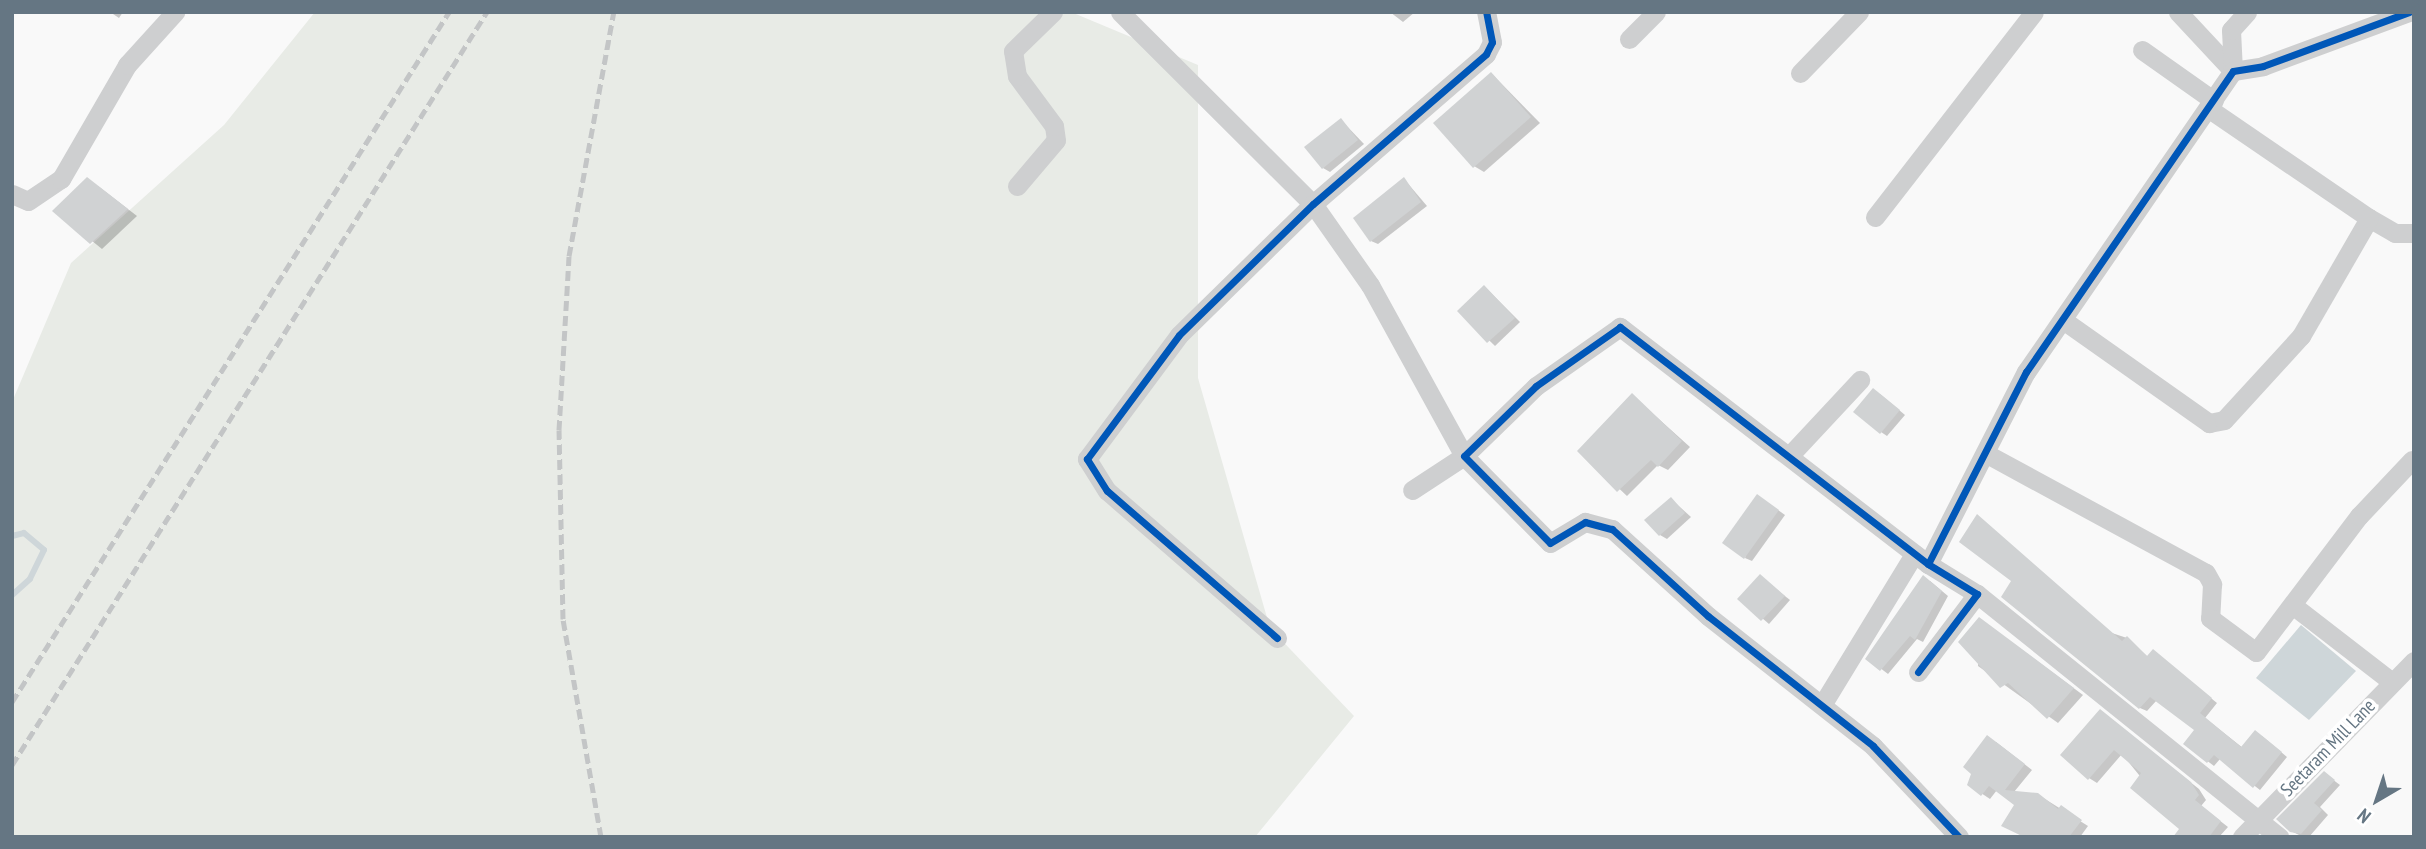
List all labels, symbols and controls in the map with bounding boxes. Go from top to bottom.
street label: Seetaram Mill Lane [2276,695,2380,801]
north arrow [2342,765,2412,835]
text: N [2352,804,2375,829]

